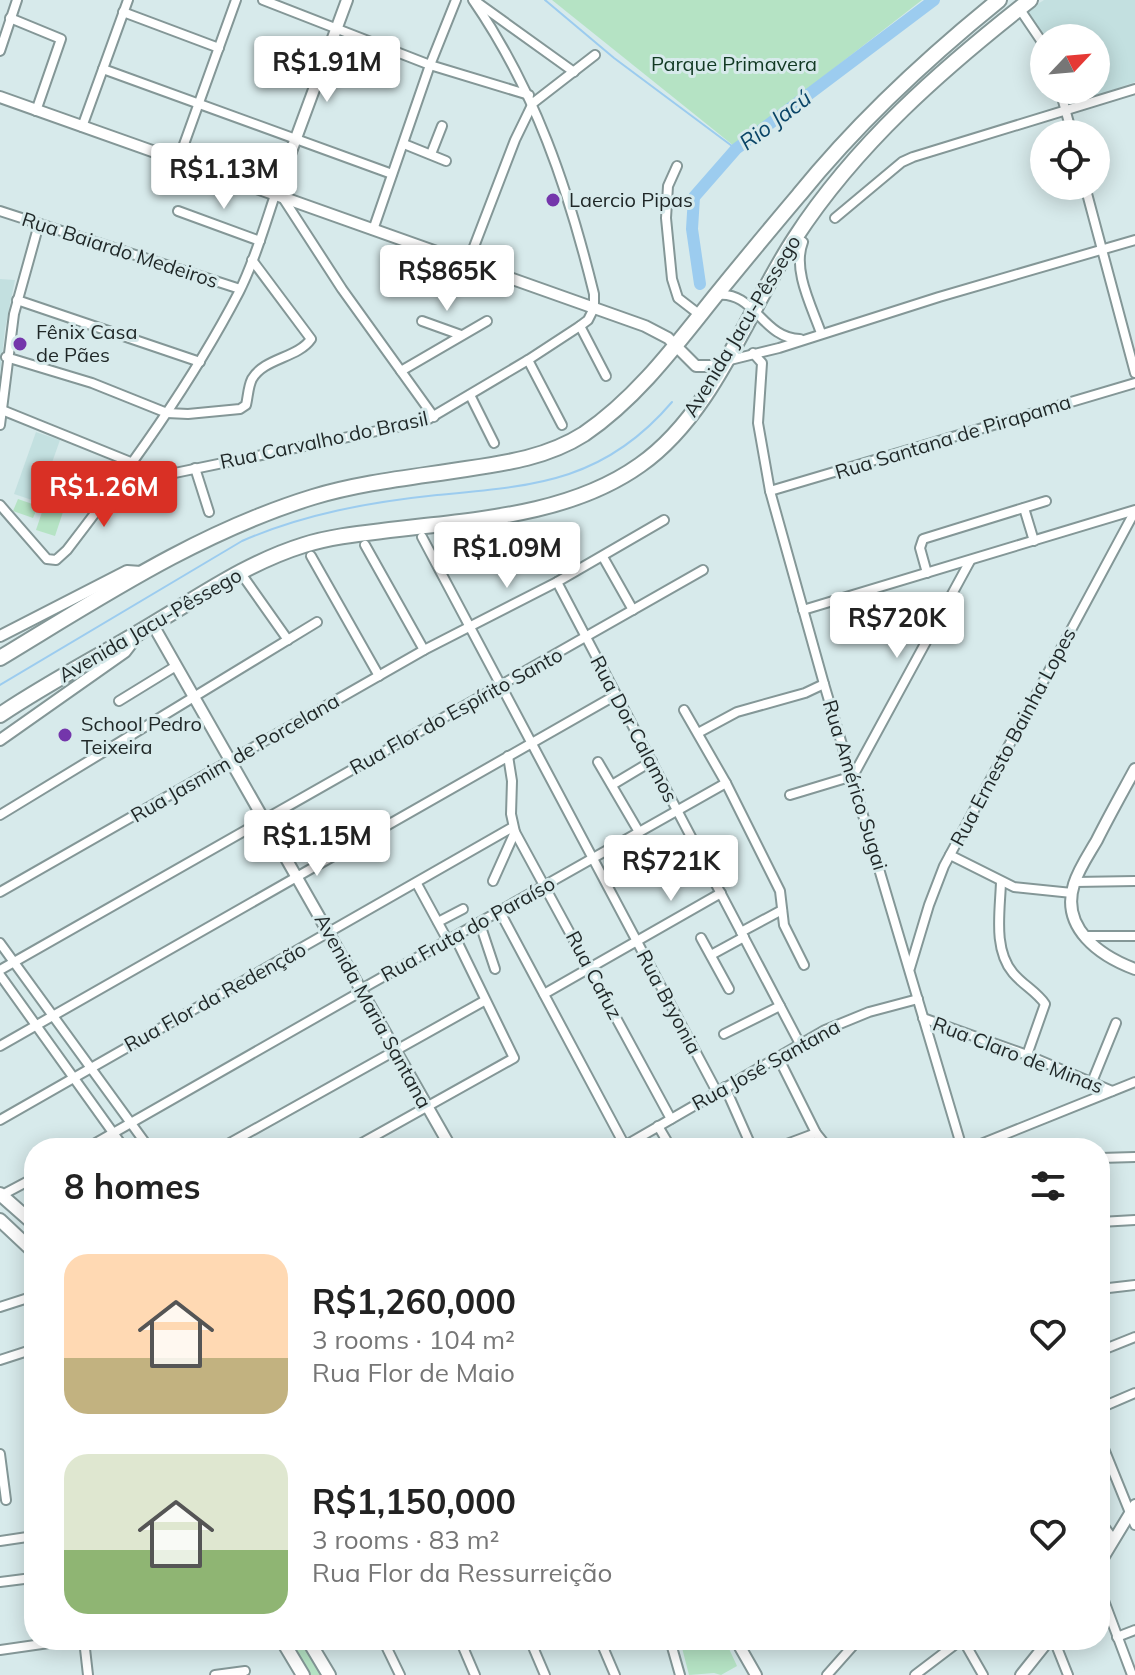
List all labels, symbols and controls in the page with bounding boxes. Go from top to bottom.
north arrow [1030,24,1110,104]
map controls [1030,24,1110,200]
pin: R$1.91M [253,36,401,104]
text: R$1.91M [272,45,382,78]
park label: Parque Primavera [651,51,817,76]
water label: Rio Jacú [734,84,816,156]
button: locate [1030,120,1110,200]
pin: R$1.13M [150,143,298,211]
text: R$1.13M [169,152,279,185]
place label: Laercio Pipas [569,187,693,212]
marker: Laercio Pipas [544,191,562,209]
street label: Rua Baiardo Medeiros [19,206,221,293]
street label: Avenida Jacu-Pêssego [677,230,806,421]
pin: R$865K [382,245,512,313]
text: R$865K [398,254,496,287]
place label: Fênix Casa de Pães [36,319,137,367]
marker: Fênix Casa de Pães [11,335,29,353]
street label: Rua Santana de Pirapama [832,389,1074,484]
street label: Rua Carvalho do Brasil [218,405,430,474]
pin: R$1.26M [30,461,178,529]
text: R$1.26M [49,470,159,503]
pin: R$1.09M [433,522,581,590]
text: R$1.09M [452,531,562,564]
street label: Avenida Jacu-Pêssego [54,562,246,687]
pin: R$720K [832,592,962,660]
text: R$720K [848,601,946,634]
street label: Rua Ernesto Bainha Lopes [944,623,1081,850]
street label: Rua Flor do Espírito Santo [345,642,567,780]
street label: Rua Dor Calamos [585,651,684,806]
street label: Rua Jasmim de Porcelana [126,688,343,828]
street label: Rua Américo Sugai [818,697,893,873]
place label: School Pedro Teixeira [81,711,202,759]
marker: School Pedro Teixeira [56,726,74,744]
pin: R$1.15M [243,810,391,878]
text: R$1.15M [262,819,372,852]
pin: R$721K [606,835,736,903]
text: R$721K [622,844,720,877]
street label: Rua Fruta do Paraíso [376,870,559,987]
street label: Avenida Maria Santana [310,909,437,1112]
street label: Rua Cafuz [561,926,628,1023]
street label: Rua Flor da Redenção [119,936,310,1057]
street label: Rua Bryonia [632,945,707,1058]
street label: Rua Claro de Minas [929,1011,1107,1099]
street label: Rua José Santana [687,1014,844,1116]
icon: filters [1026,1164,1070,1208]
text: 8 homes [64,1165,201,1208]
text: R$1,260,000 [312,1280,516,1323]
icon: home [128,1286,224,1382]
icon: heart [1026,1312,1070,1356]
text: 3 rooms · 104 m² [312,1323,515,1356]
text: Rua Flor de Maio [312,1356,515,1389]
text: R$1,150,000 [312,1480,516,1523]
icon: home [128,1486,224,1582]
icon: heart [1026,1512,1070,1556]
text: 3 rooms · 83 m² [312,1523,499,1556]
text: Rua Flor da Ressurreição [312,1556,612,1589]

